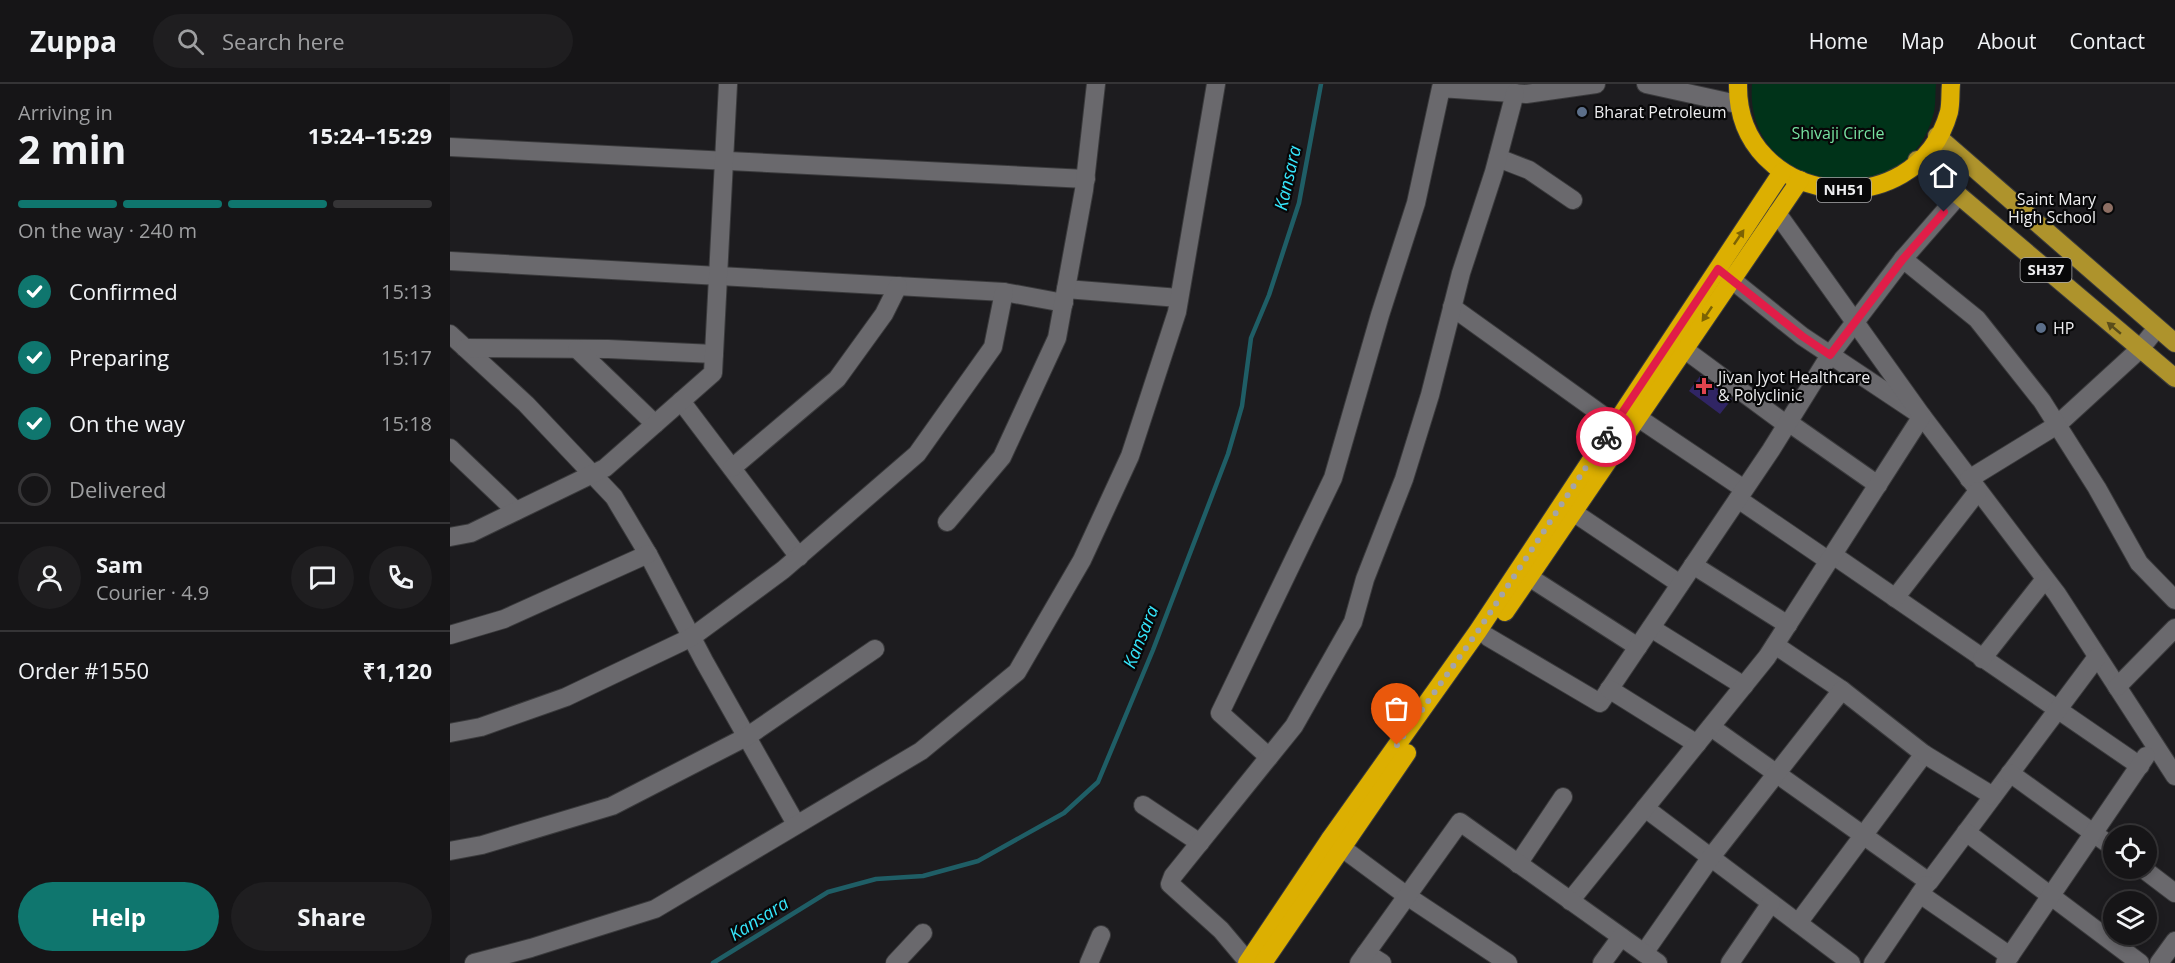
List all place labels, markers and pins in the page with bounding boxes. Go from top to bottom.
place label: Bharat Petroleum [1594,101,1726,123]
marker: Bharat Petroleum [1575,105,1589,119]
pin [1918,150,1969,212]
place label: Saint Mary High School [2008,188,2097,228]
marker: Saint Mary High School [2101,201,2115,215]
place label: HP [2053,317,2074,339]
marker: HP [2034,321,2048,335]
place label: Jivan Jyot Healthcare & Polyclinic [1716,366,1870,406]
marker: Jivan Jyot Healthcare & Polyclinic [1695,377,1713,395]
pin [1371,683,1422,745]

